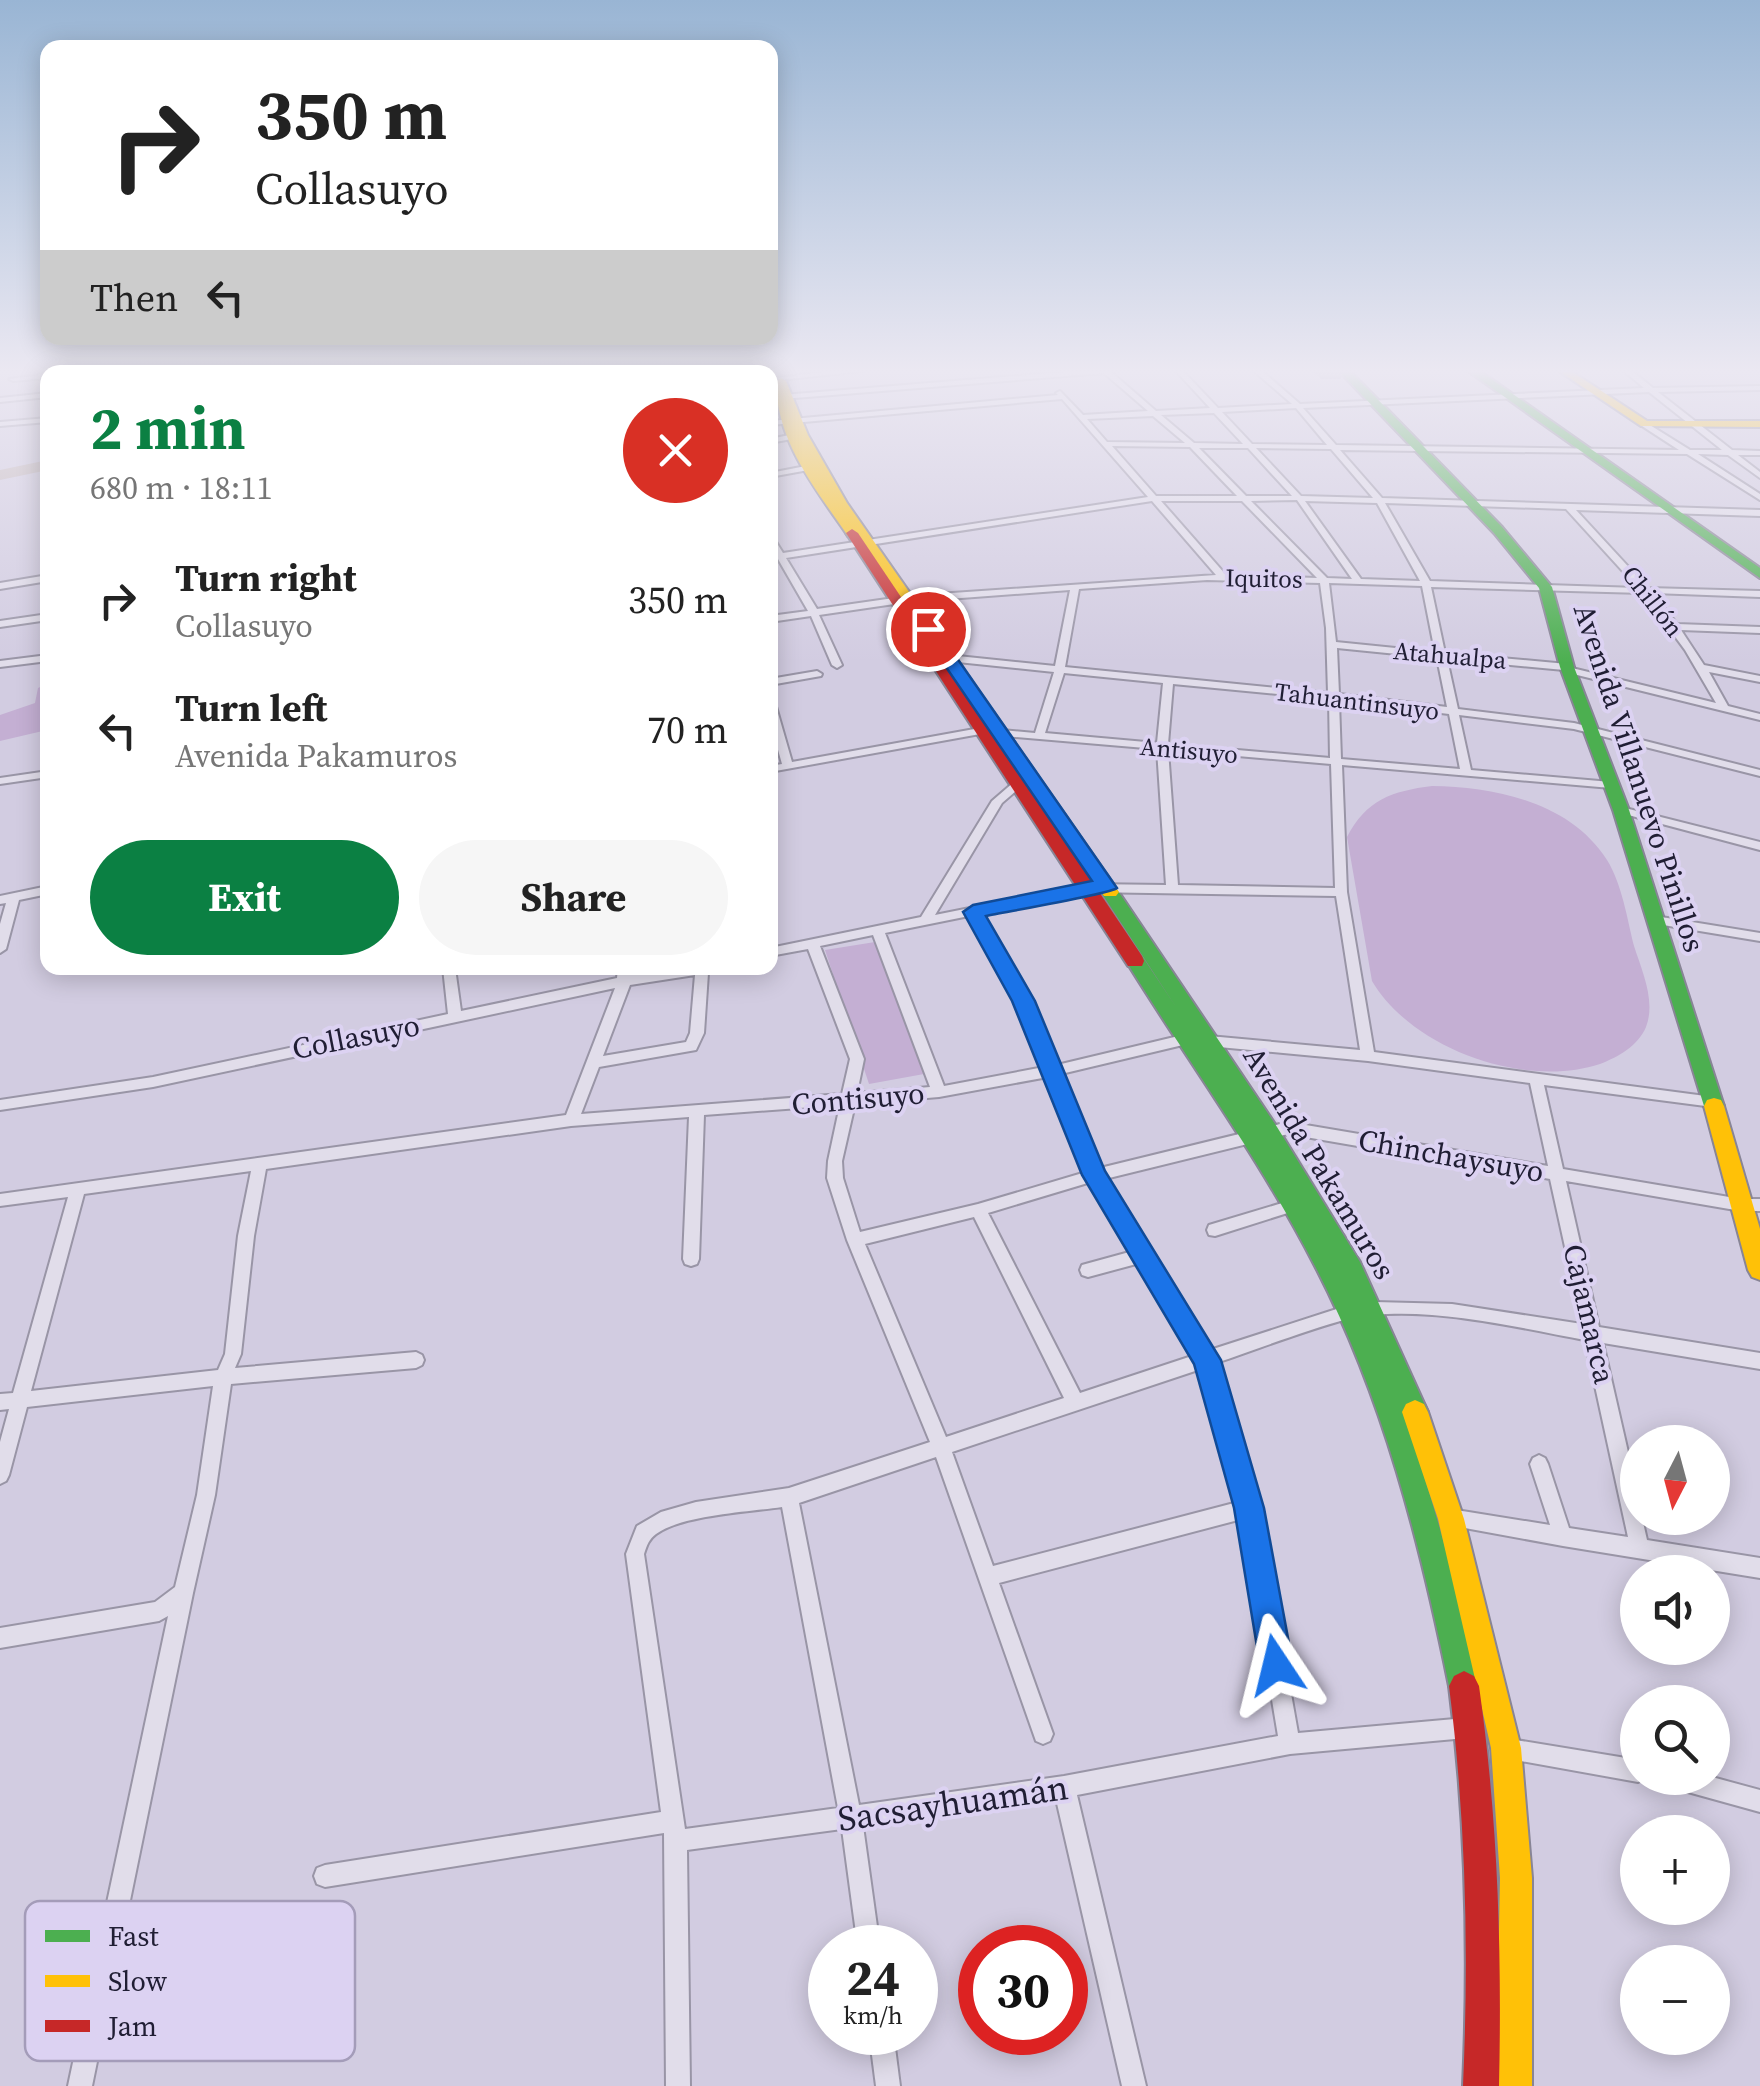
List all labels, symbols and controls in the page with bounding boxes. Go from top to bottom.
text: 350 m [255,66,447,162]
icon: right [90,80,220,210]
text: Collasuyo [255,157,449,219]
icon: left [198,270,253,325]
text: Then [90,272,178,324]
text: 2 min [90,387,246,469]
button: close [623,398,728,503]
text: 680 m · 18:11 [90,466,272,510]
text: Turn right [175,552,357,604]
street label: Chillón [1614,558,1692,644]
street label: Iquitos [1225,560,1303,596]
icon: right [90,573,145,628]
text: 350 m [628,574,728,626]
pin [886,587,971,672]
street label: Avenida Villanuevo Pinillos [1564,599,1715,957]
icon: arrive [901,602,956,657]
text: Collasuyo [175,604,313,648]
street label: Atahualpa [1392,633,1508,677]
street label: Tahuantinsuyo [1273,674,1441,728]
text: Turn left [175,682,327,734]
icon: left [90,703,145,758]
text: 70 m [647,704,728,756]
street label: Antisuyo [1139,729,1239,771]
text: Avenida Pakamuros [175,734,457,778]
button: Exit [90,840,399,955]
button: Share [419,840,728,955]
street label: Collasuyo [289,1004,423,1069]
street label: Avenida Pakamuros [1234,1039,1405,1287]
street label: Contisuyo [790,1072,926,1125]
street label: Chinchaysuyo [1355,1119,1547,1192]
street label: Cajamarca [1554,1240,1626,1388]
north arrow [1620,1425,1730,1535]
map controls [1620,1425,1730,2055]
button: sound [1620,1555,1730,1665]
position arrow [1224,1613,1328,1717]
button: search [1620,1685,1730,1795]
street label: Sacsayhuamán [835,1763,1071,1843]
button: + [1620,1815,1730,1925]
legend [25,1901,355,2061]
text: Fast [108,1917,159,1955]
speed limit sign: 30 [958,1925,1088,2055]
text: 24 [846,1943,900,2012]
button: − [1620,1945,1730,2055]
text: Slow [108,1962,168,2000]
text: km/h [843,1998,903,2032]
text: Jam [107,2007,157,2045]

